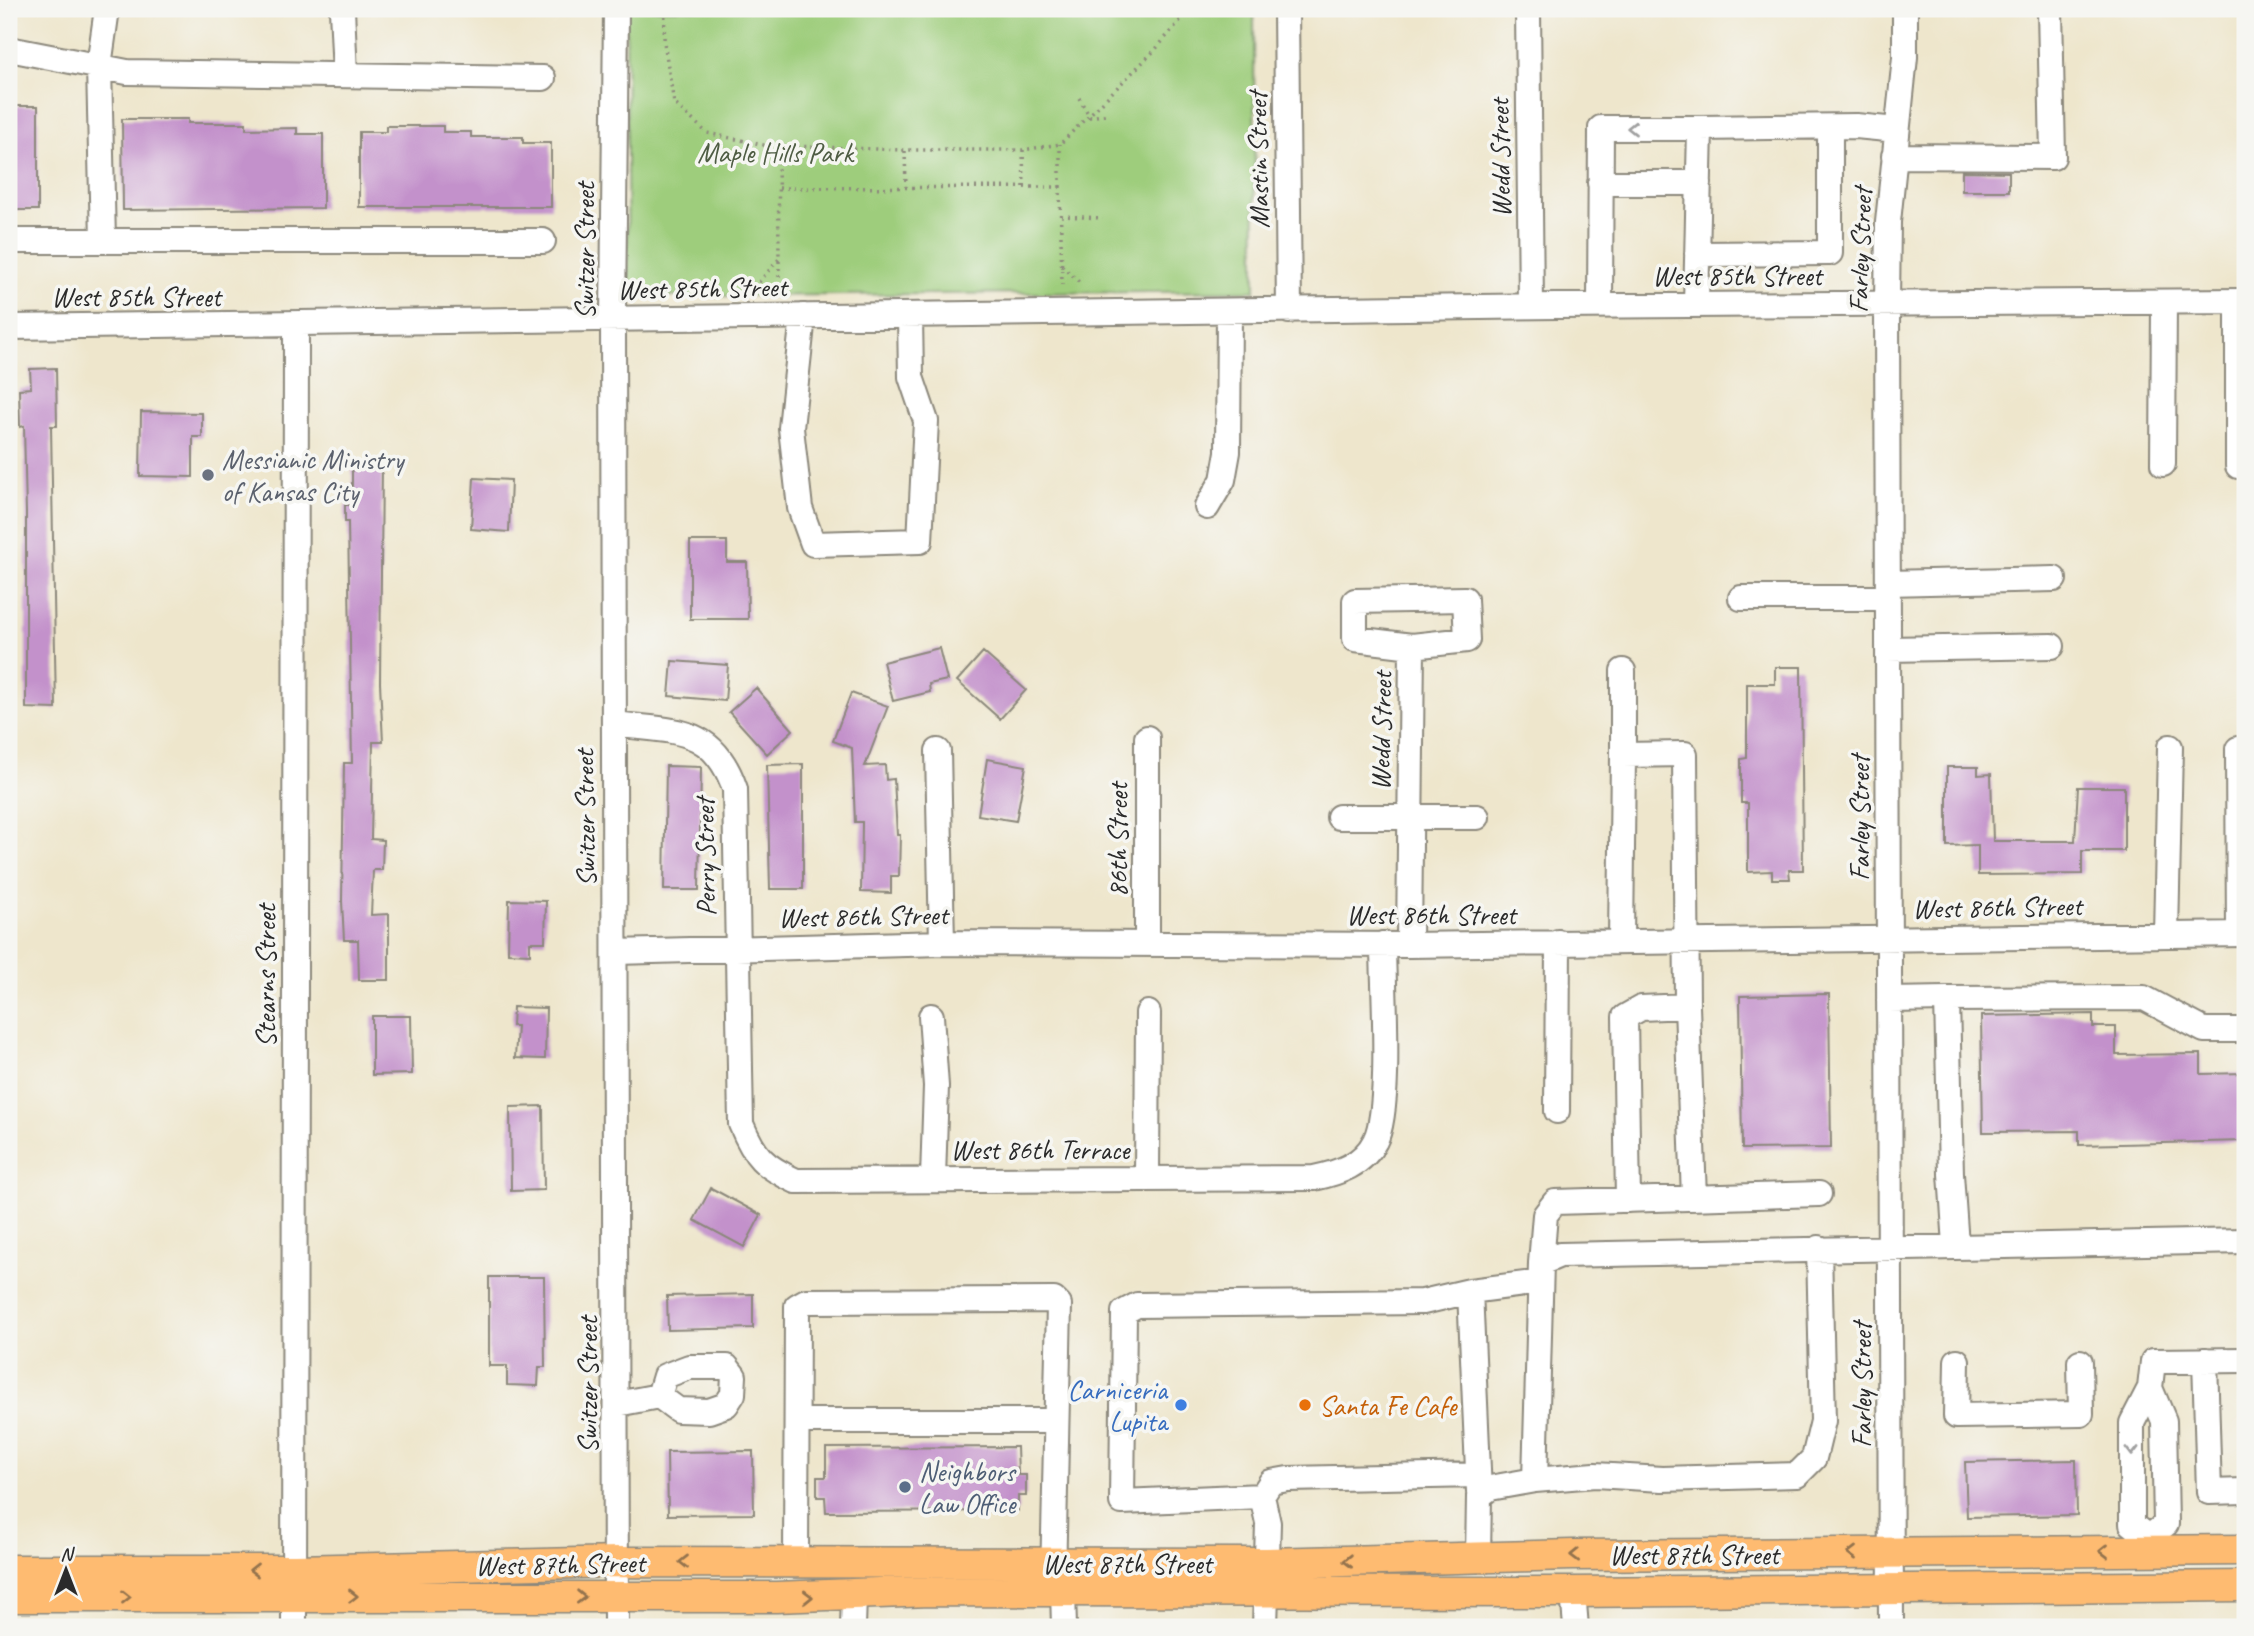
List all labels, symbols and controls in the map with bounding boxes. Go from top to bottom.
street label: Mastin Street [1239,88,1277,229]
street label: Wedd Street [1481,96,1519,218]
one-way arrow [1626,120,1637,136]
park label: Maple Hills Park [697,135,855,170]
street label: Switzer Street [567,180,602,320]
street label: Farley Street [1840,183,1880,313]
street label: West 85th Street [1652,258,1824,293]
street label: West 85th Street [617,269,790,307]
street label: West 85th Street [51,279,223,314]
place label: Messianic Ministry of Kansas City [222,442,406,509]
marker: Messianic Ministry of Kansas City [200,467,216,483]
street label: Wedd Street [1362,669,1400,791]
street label: Switzer Street [566,746,604,887]
street label: Farley Street [1842,752,1877,881]
street label: 86th Street [1100,780,1135,897]
street label: Perry Street [686,794,724,917]
street label: West 86th Street [1912,888,2085,926]
street label: West 86th Street [778,897,951,935]
street label: West 86th Street [1346,897,1518,932]
street label: Stearns Street [248,902,283,1048]
street label: West 86th Terrace [951,1132,1131,1167]
street label: Switzer Street [570,1314,605,1454]
street label: Farley Street [1844,1319,1879,1448]
place label: Carniceria Lupita [1067,1372,1170,1439]
place label: Santa Fe Cafe [1319,1388,1458,1423]
marker: Carniceria Lupita [1173,1397,1189,1413]
marker: Santa Fe Cafe [1297,1397,1313,1413]
one-way arrow [2124,1447,2140,1457]
place label: Neighbors Law Office [919,1454,1017,1521]
marker: Neighbors Law Office [897,1479,913,1495]
north arrow [32,1534,102,1604]
street label: West 87th Street [1609,1537,1781,1572]
text: N [60,1542,75,1566]
one-way arrow [2098,1543,2108,1559]
street label: West 87th Street [475,1545,648,1583]
one-way arrow [1846,1545,1856,1561]
street label: West 87th Street [1042,1546,1214,1581]
one-way arrow [1569,1548,1580,1563]
one-way arrow [1342,1553,1353,1568]
one-way arrow [679,1554,689,1570]
one-way arrow [249,1562,259,1578]
one-way arrow [349,1588,359,1604]
one-way arrow [121,1589,132,1605]
one-way arrow [803,1589,814,1604]
one-way arrow [576,1590,587,1605]

